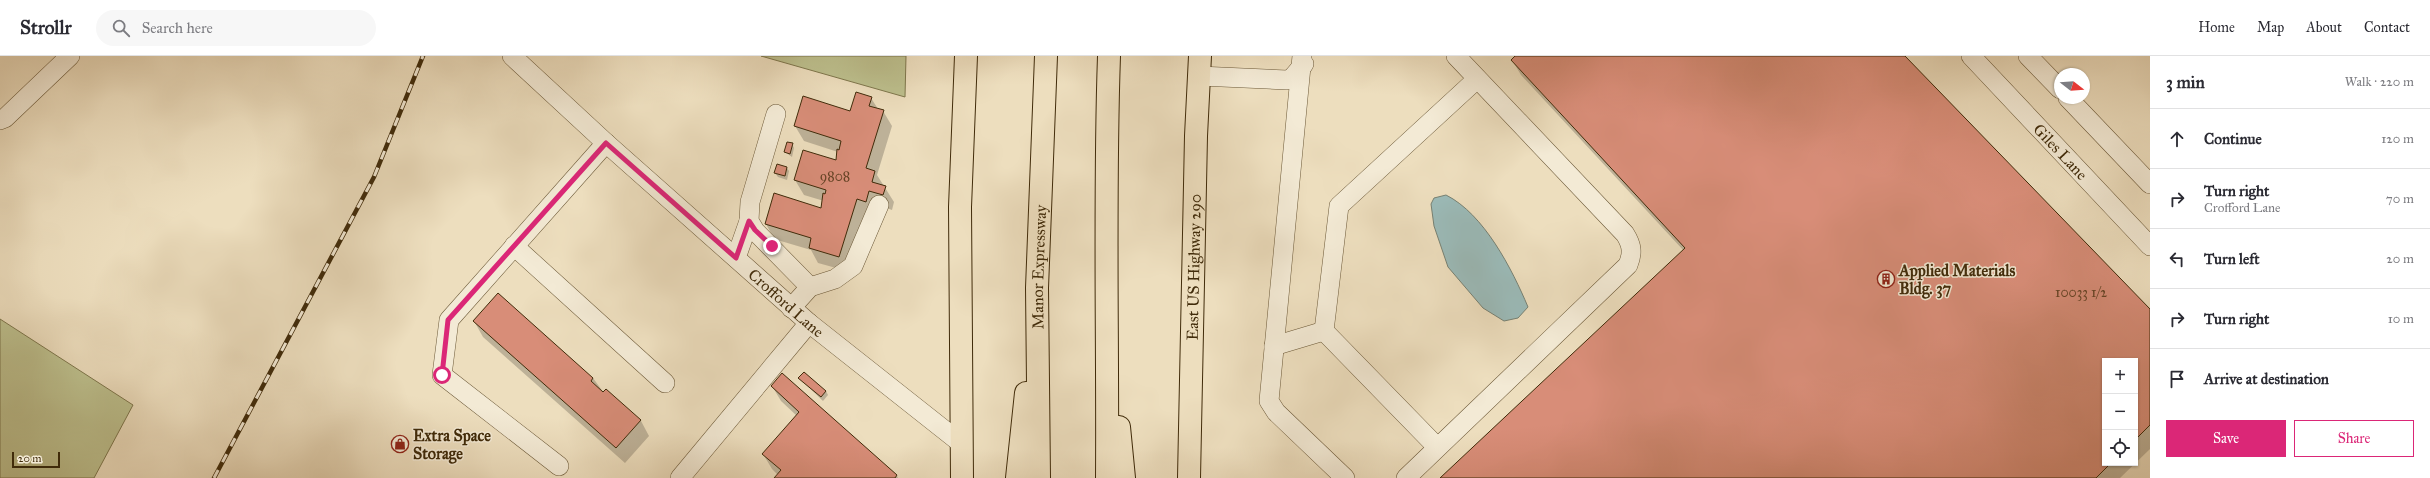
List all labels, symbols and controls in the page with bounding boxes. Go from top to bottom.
search box [96,10,376,46]
text: Strollr [20,16,72,39]
icon: search [110,17,132,39]
text: Search here [142,19,213,37]
text: Home [2198,19,2235,36]
text: Map [2257,19,2284,36]
text: About [2306,19,2342,36]
text: Contact [2364,19,2410,36]
north arrow [2054,68,2090,104]
text: 3 min [2166,72,2205,93]
text: Walk · 220 m [2345,74,2414,90]
street label: Giles Lane [2029,120,2092,184]
icon: ahead [2166,128,2188,150]
text: Continue [2204,130,2262,148]
text: 120 m [2381,131,2414,147]
house number: 9808 [820,168,850,185]
text: Turn right [2204,182,2269,200]
icon: right [2166,188,2188,210]
text: 70 m [2386,191,2414,207]
street label: East US Highway 290 [1183,194,1205,341]
text: Crofford Lane [2204,200,2280,216]
street label: Manor Expressway [1028,204,1050,330]
route end [763,237,781,255]
icon: left [2166,248,2188,270]
text: Turn left [2204,250,2260,268]
text: 20 m [2386,251,2414,267]
place label: Applied Materials Bldg. 37 [1898,261,2016,299]
street label: Crofford Lane [744,265,828,341]
building icon: Applied Materials Bldg. 37 [1876,269,1896,289]
house number: 10033 1/2 [2055,284,2107,301]
icon: right [2166,308,2188,330]
text: Turn right [2204,310,2269,328]
text: 10 m [2388,311,2414,327]
map controls [2102,358,2138,466]
button: + [2102,358,2138,394]
route start [433,366,451,384]
icon: arrive [2166,368,2188,390]
text: Arrive at destination [2204,370,2329,388]
button: − [2102,394,2138,430]
button: Save [2166,420,2286,457]
button: Share [2294,420,2414,457]
place label: Extra Space Storage [413,426,491,464]
button: locate [2102,430,2138,466]
shop icon: Extra Space Storage [390,434,410,454]
scale bar [12,450,60,469]
text: 20 m [18,452,41,465]

